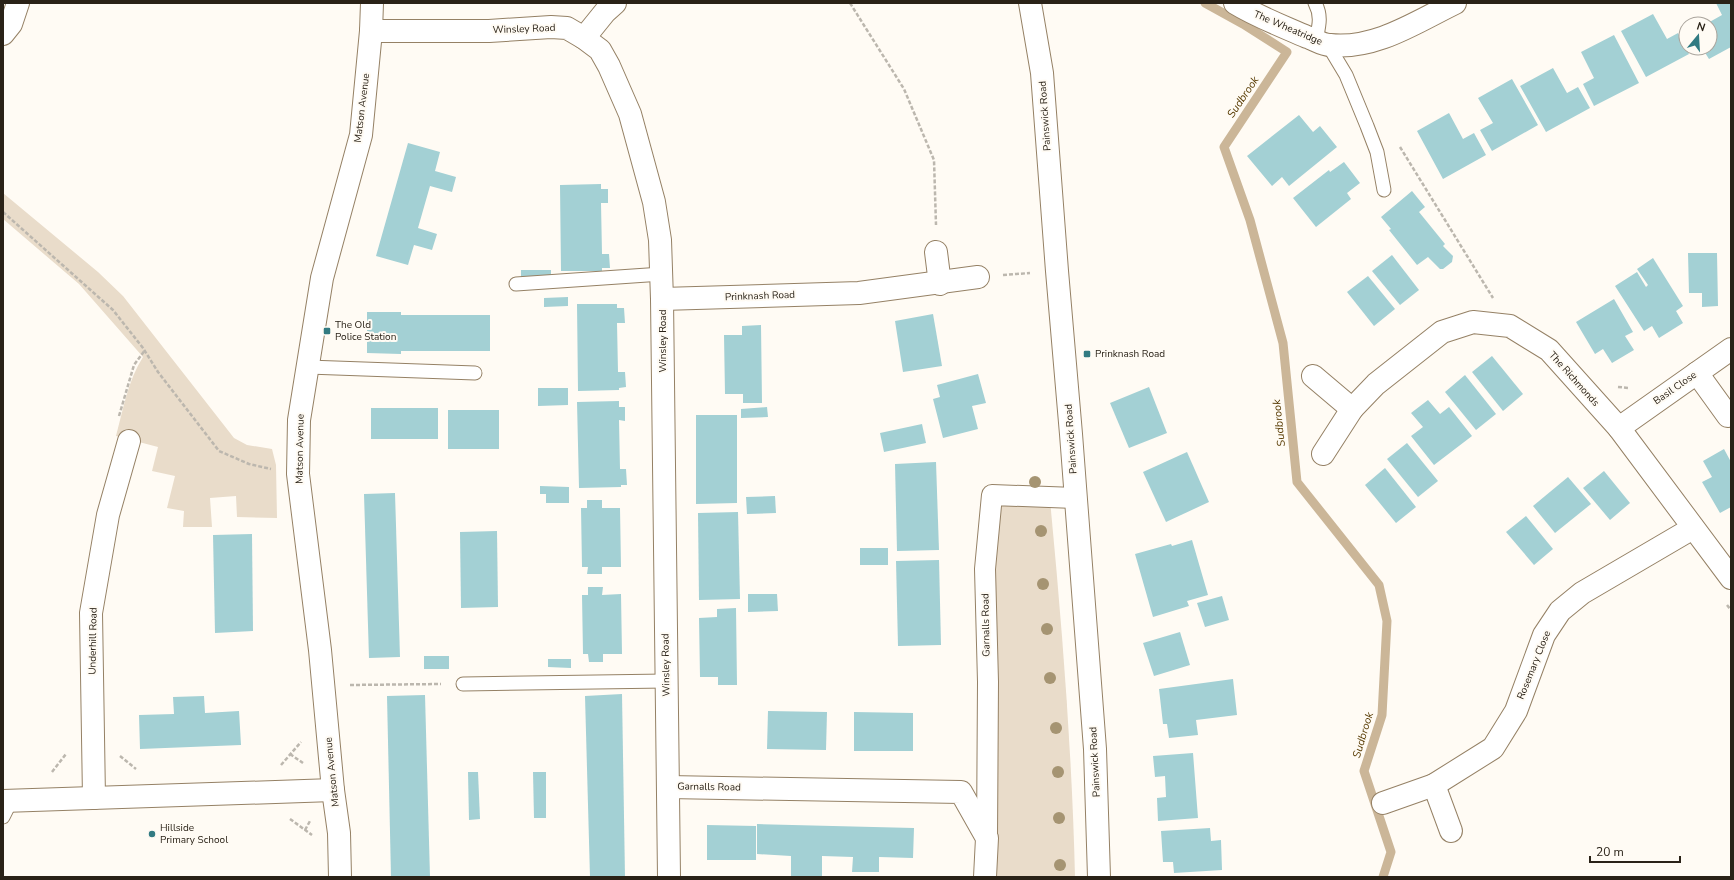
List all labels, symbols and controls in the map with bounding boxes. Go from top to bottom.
street label: The Wheatridge [1252,7,1324,49]
north arrow [1678,16,1718,56]
text: N [1695,19,1707,35]
street label: Winsley Road [492,21,556,37]
street label: Matson Avenue [351,72,373,144]
water label: Sudbrook [1224,73,1263,121]
street label: Painswick Road [1036,80,1054,152]
street label: Prinknash Road [725,288,795,304]
street label: Winsley Road [656,309,670,372]
place label: The Old Police Station [335,318,396,344]
marker: The Old Police Station [322,326,332,336]
place label: Prinknash Road [1095,347,1165,361]
marker: Prinknash Road [1082,349,1092,359]
street label: The Richmonds [1546,349,1603,410]
street label: Basil Close [1650,368,1700,408]
water label: Sudbrook [1269,398,1289,447]
street label: Painswick Road [1062,403,1080,475]
street label: Matson Avenue [292,414,308,484]
street label: Garnalls Road [978,593,994,657]
street label: Underhill Road [85,607,101,675]
street label: Rosemary Close [1514,629,1554,701]
street label: Winsley Road [658,633,674,697]
water label: Sudbrook [1349,710,1377,760]
street label: Painswick Road [1086,726,1104,797]
street label: Matson Avenue [321,736,343,808]
street label: Garnalls Road [677,779,741,795]
place label: Hillside Primary School [160,821,228,847]
marker: Hillside Primary School [147,829,157,839]
scale bar [1590,838,1680,864]
text: 20 m [1596,844,1624,860]

